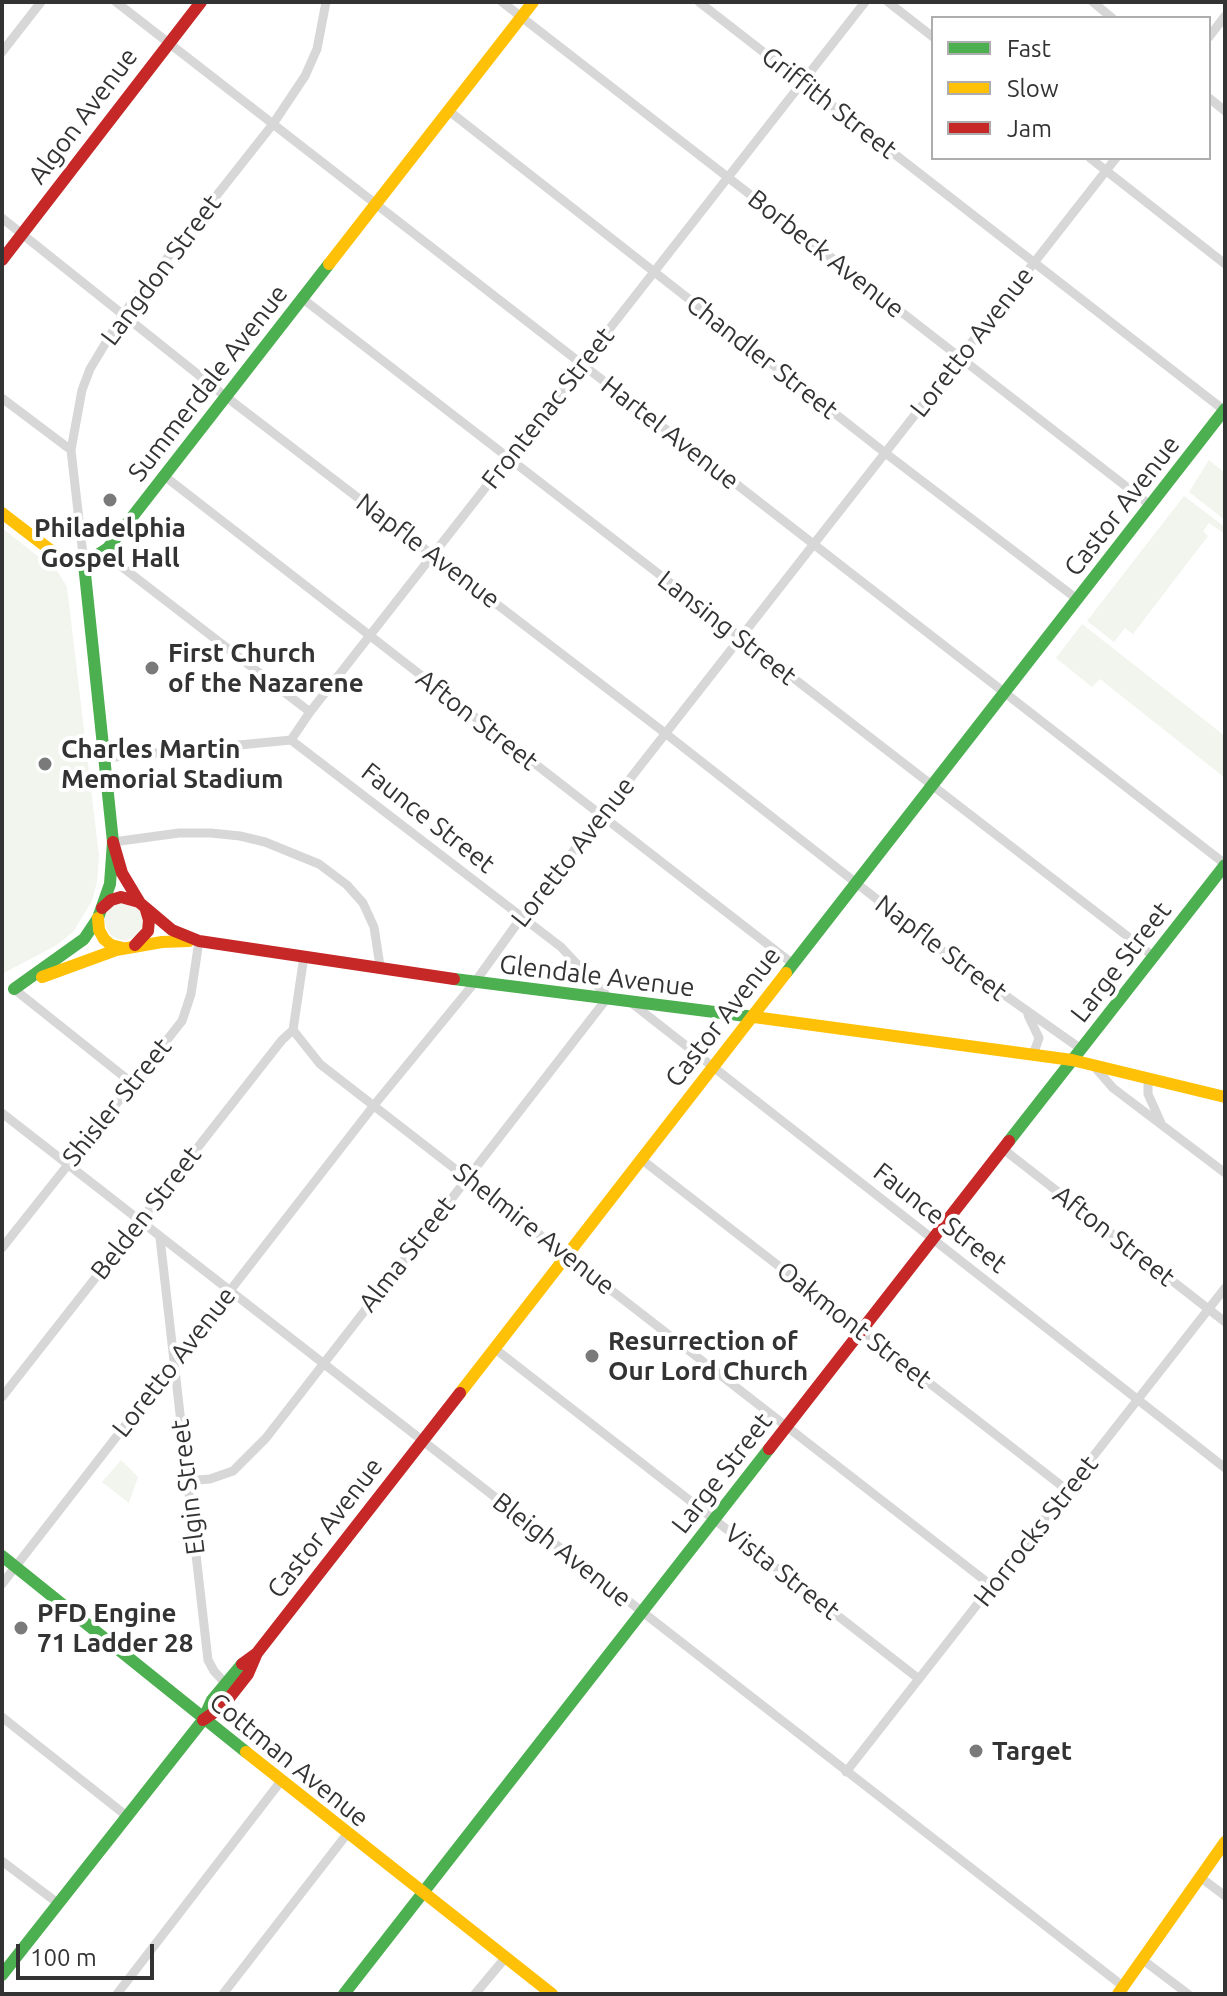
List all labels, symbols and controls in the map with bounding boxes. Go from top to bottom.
legend [931,16,1211,160]
text: Fast [1007,35,1051,62]
street label: Griffith Street [755,40,903,166]
street label: Algon Avenue [22,42,144,190]
text: Slow [1007,75,1059,102]
text: Jam [1007,115,1052,142]
street label: Borbeck Avenue [742,183,910,325]
street label: Langdon Street [94,189,228,351]
street label: Loretto Avenue [904,261,1040,423]
street label: Summerdale Avenue [122,279,294,487]
street label: Chandler Street [680,288,844,426]
street label: Frontenac Street [475,321,621,495]
street label: Hartel Avenue [595,370,745,496]
street label: Castor Avenue [1058,430,1186,582]
street label: Napfle Avenue [350,487,506,615]
marker: Philadelphia Gospel Hall [101,491,119,509]
place label: Philadelphia Gospel Hall [34,512,186,574]
street label: Lansing Street [651,564,803,692]
place label: First Church of the Nazarene [168,637,364,698]
marker: First Church of the Nazarene [143,659,161,677]
street label: Afton Street [410,663,544,777]
place label: Charles Martin Memorial Stadium [61,733,283,794]
marker: Charles Martin Memorial Stadium [36,755,54,773]
street label: Faunce Street [355,756,501,880]
street label: Loretto Avenue [505,771,641,933]
street label: Napfle Street [869,888,1013,1008]
street label: Large Street [1064,896,1178,1028]
street label: Castor Avenue [659,941,787,1093]
street label: Glendale Avenue [498,949,696,1003]
street label: Shisler Street [56,1032,178,1172]
street label: Belden Street [84,1140,208,1286]
street label: Shelmire Avenue [447,1156,621,1302]
street label: Faunce Street [867,1156,1013,1280]
street label: Afton Street [1047,1179,1181,1293]
street label: Alma Street [352,1190,462,1318]
street label: Oakmont Street [770,1255,938,1395]
street label: Loretto Avenue [106,1281,242,1443]
place label: Resurrection of Our Lord Church [608,1325,808,1386]
marker: Resurrection of Our Lord Church [583,1347,601,1365]
street label: Large Street [665,1407,779,1539]
street label: Elgin Street [164,1418,212,1556]
street label: Horrocks Street [967,1449,1105,1613]
street label: Castor Avenue [261,1452,389,1604]
street label: Bleigh Avenue [486,1486,638,1614]
street label: Vista Street [718,1518,846,1626]
place label: PFD Engine 71 Ladder 28 [37,1597,193,1658]
marker: PFD Engine 71 Ladder 28 [12,1619,30,1637]
street label: Cottman Avenue [203,1686,375,1834]
place label: Target [992,1735,1072,1767]
marker: Target [967,1742,985,1760]
scale bar [20,1928,158,1978]
text: 100 m [30,1944,97,1971]

